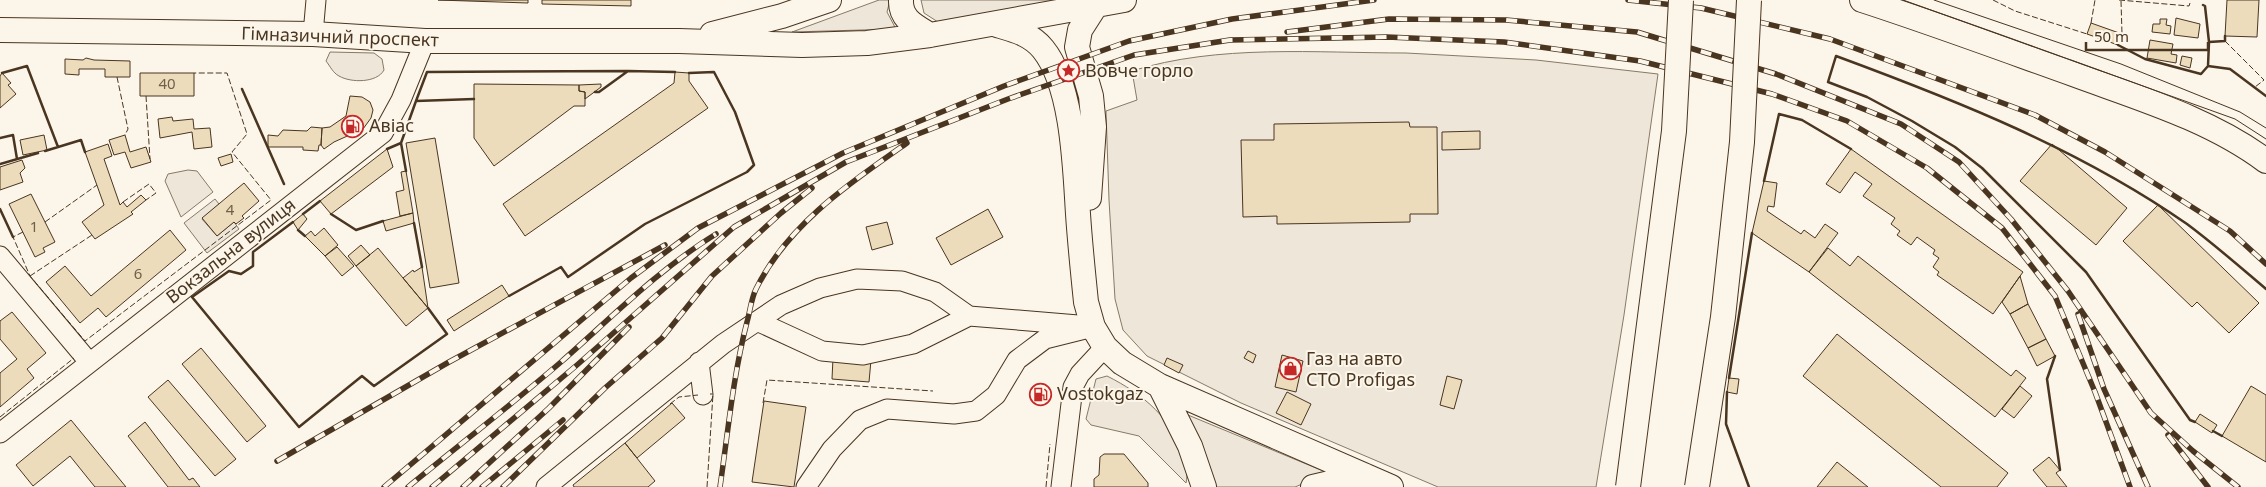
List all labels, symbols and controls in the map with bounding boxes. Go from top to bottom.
scale bar [2086,20,2208,52]
street label: Гімназичний проспект [241,21,440,51]
text: 50 m [2094,26,2129,46]
place label: Вовче горло [1085,58,1193,82]
place icon: Вовче горло [1057,59,1081,83]
house number: 40 [158,73,176,93]
place label: Авіас [369,113,414,137]
fuel station icon: Авіас [341,114,365,138]
street label: Вокзальна вулиця [161,192,300,308]
house number: 4 [226,199,235,219]
house number: 1 [30,216,38,236]
house number: 6 [134,263,142,283]
place label: Газ на авто СТО Profigas [1306,346,1415,391]
shop icon: Газ на авто СТО Profigas [1278,357,1302,381]
place label: Vostokgaz [1057,381,1144,405]
fuel station icon: Vostokgaz [1029,382,1053,406]

